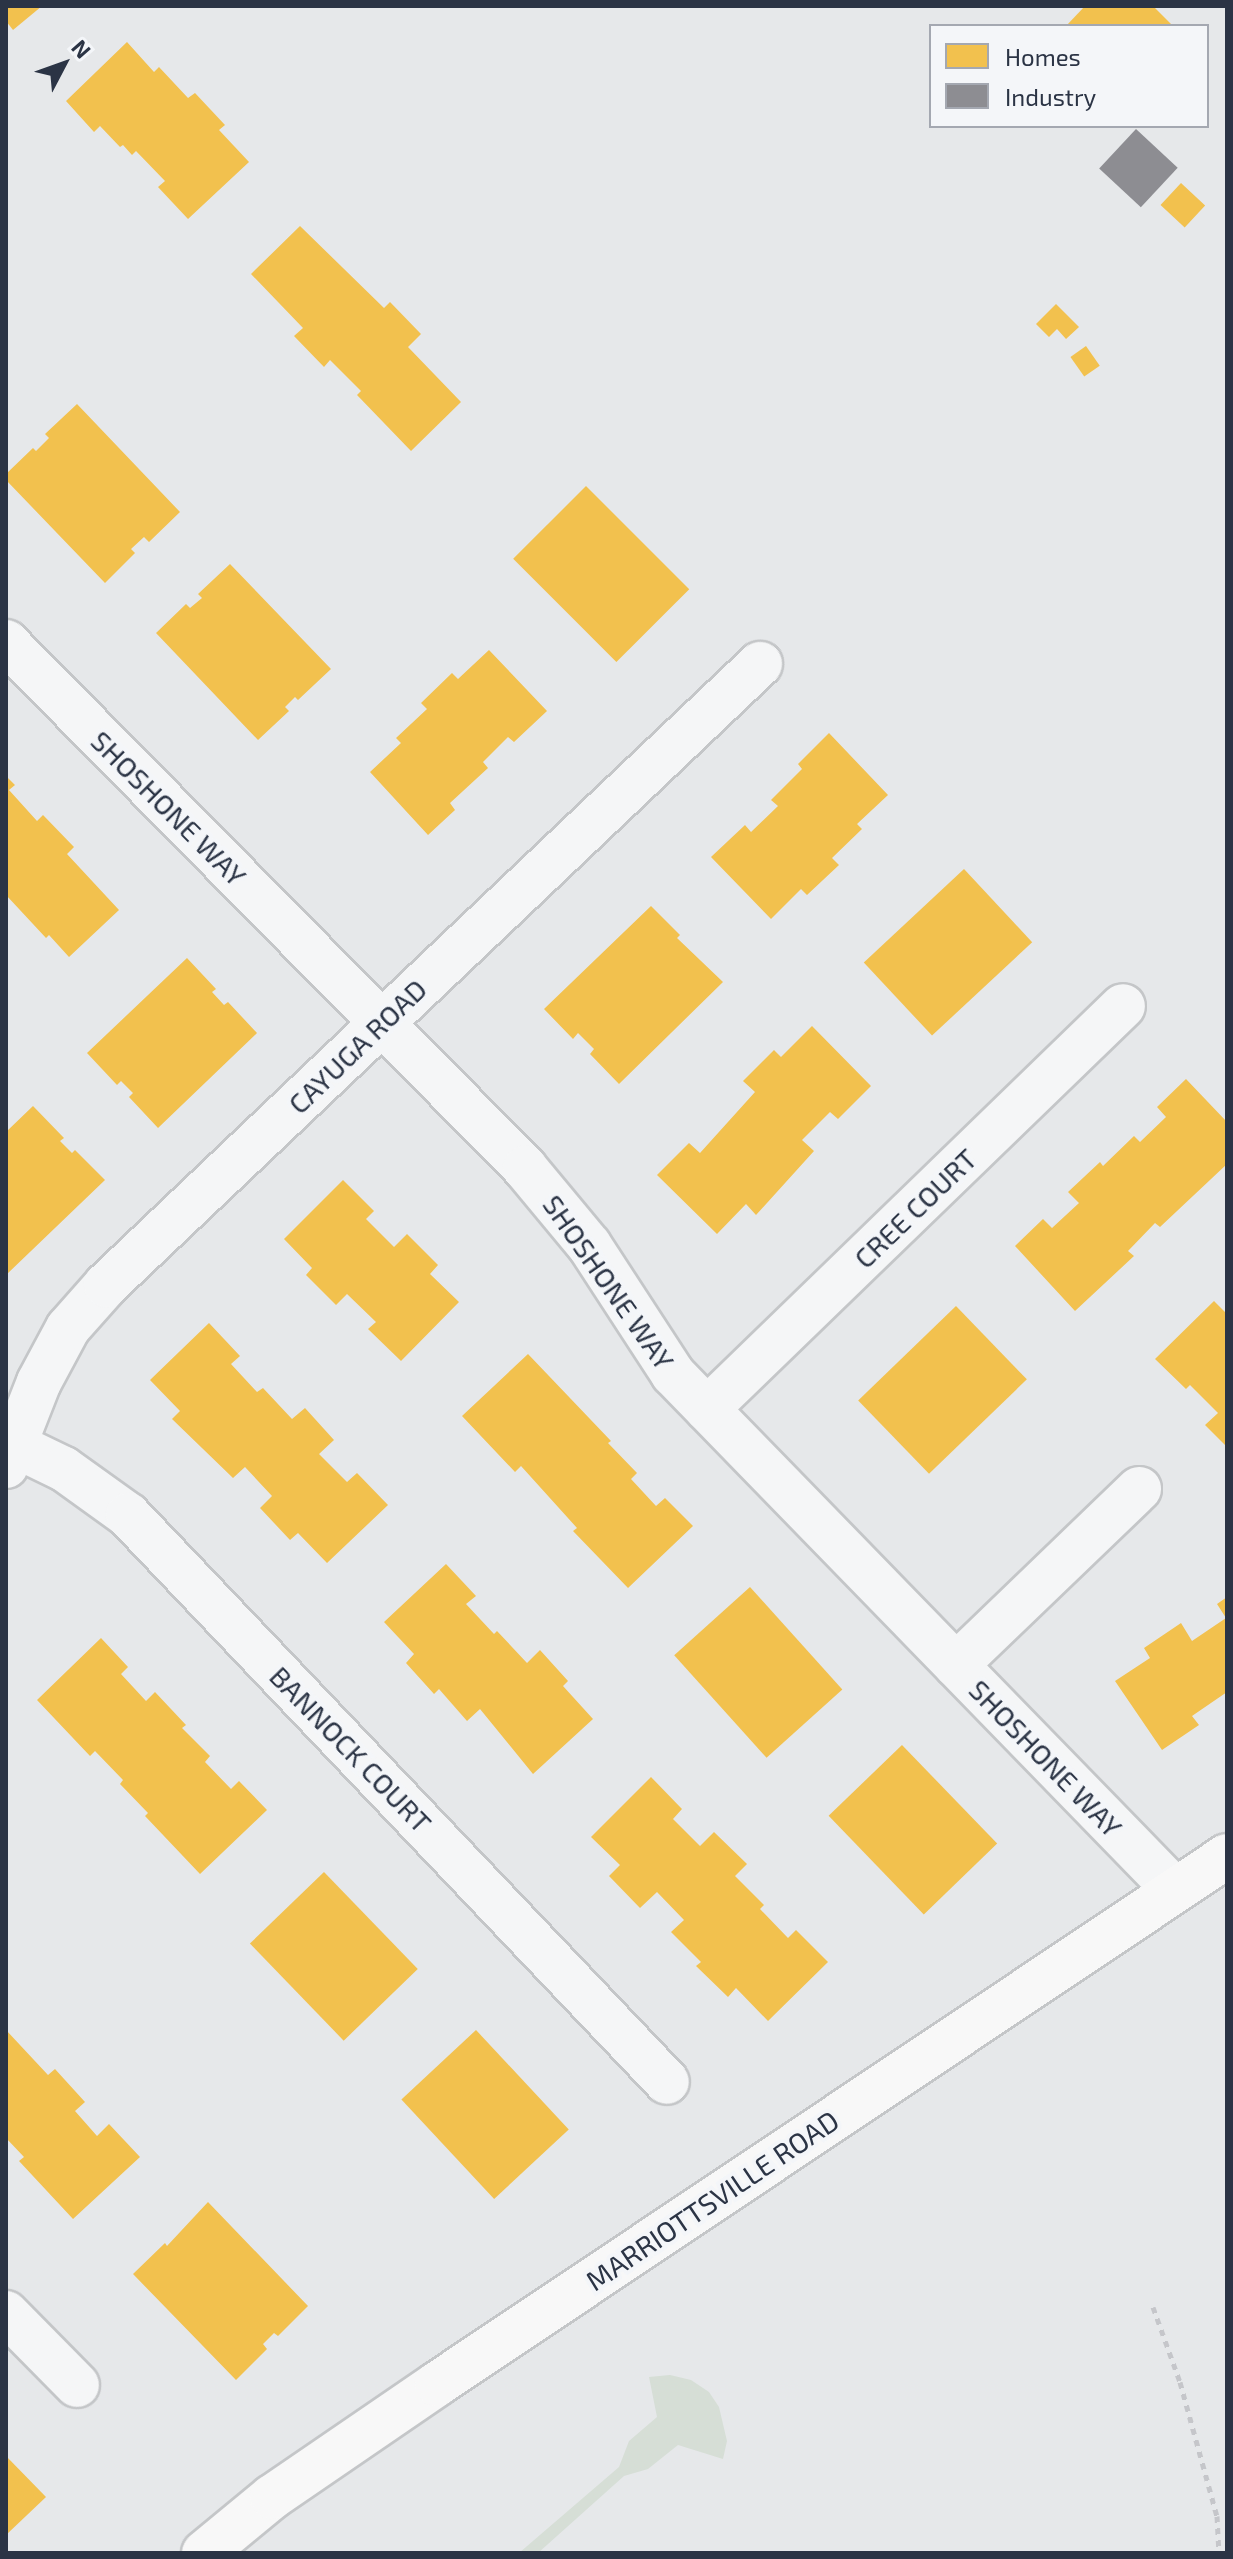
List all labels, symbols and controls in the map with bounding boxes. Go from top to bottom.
north arrow [24,24,104,104]
legend [929,24,1209,128]
text: N [67,34,97,63]
text: Homes [1005,42,1081,71]
text: Industry [1005,82,1096,111]
street label: SHOSHONE WAY [84,723,254,893]
street label: CAYUGA ROAD [281,972,433,1120]
street label: CREE COURT [847,1141,983,1275]
street label: SHOSHONE WAY [536,1188,682,1376]
street label: BANNOCK COURT [263,1659,439,1839]
street label: SHOSHONE WAY [962,1672,1130,1844]
street label: MARRIOTTSVILLE ROAD [579,2103,845,2297]

